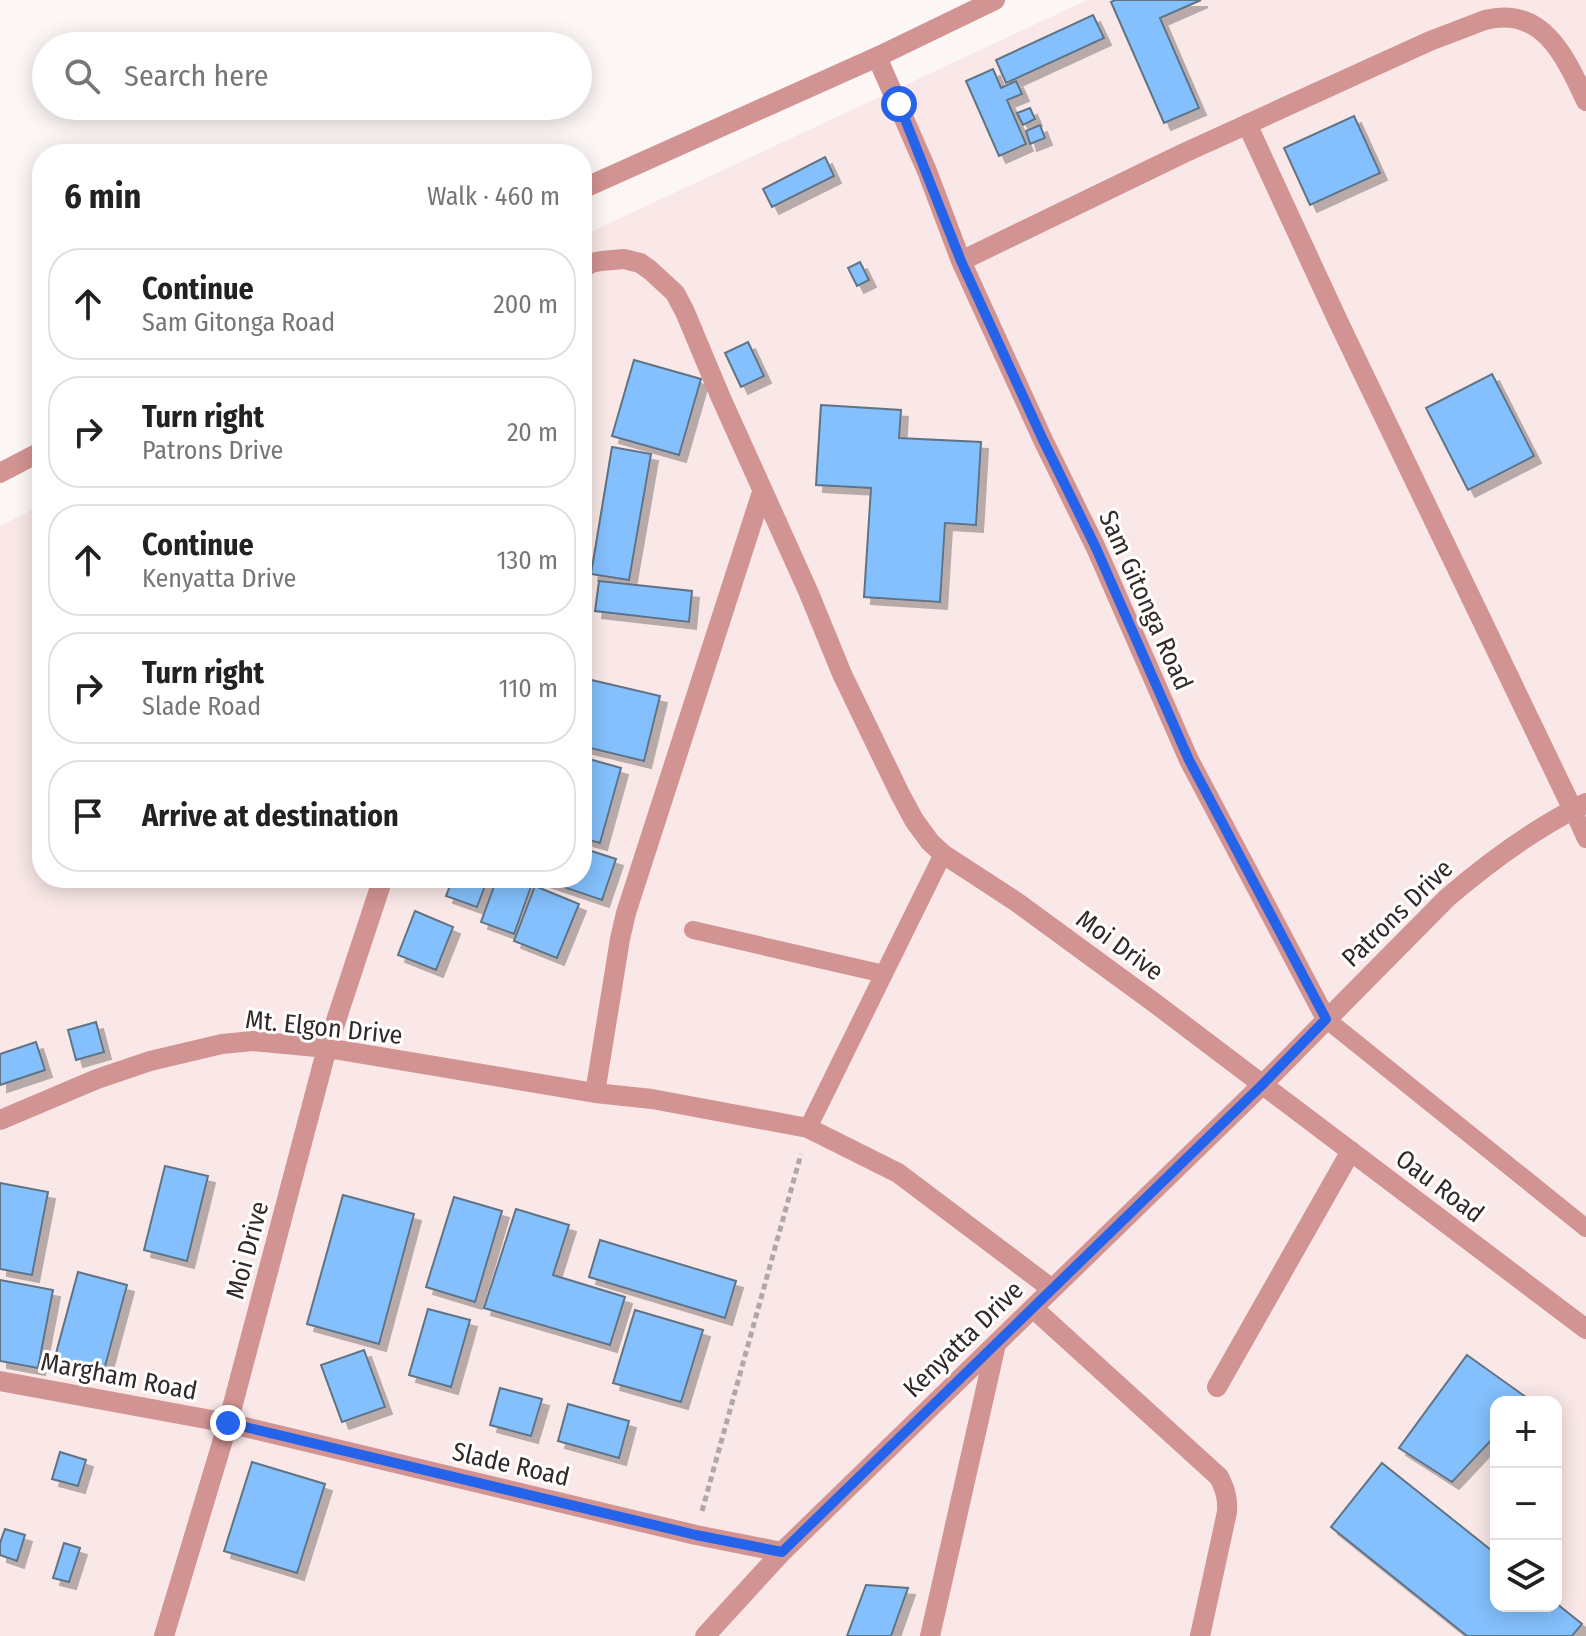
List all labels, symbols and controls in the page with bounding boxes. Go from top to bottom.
search box [32,32,592,120]
icon: search [60,54,104,98]
text: Search here [124,58,269,94]
route start [881,86,917,122]
text: 6 min [64,176,141,217]
text: Walk · 460 m [427,181,560,212]
text: Continue [142,271,254,307]
icon: ahead [66,282,110,326]
text: 200 m [493,289,558,320]
text: Sam Gitonga Road [142,307,335,338]
text: Turn right [142,399,264,435]
icon: right [66,410,110,454]
text: 20 m [507,417,558,448]
text: Patrons Drive [142,435,283,466]
street label: Sam Gitonga Road [1092,506,1199,695]
text: Continue [142,527,254,563]
icon: ahead [66,538,110,582]
text: 130 m [496,545,558,576]
text: Kenyatta Drive [142,563,296,594]
text: Turn right [142,655,264,691]
icon: right [66,666,110,710]
text: 110 m [498,673,558,704]
text: Slade Road [142,691,261,722]
icon: arrive [66,794,110,838]
text: Arrive at destination [142,798,399,834]
street label: Patrons Drive [1336,853,1459,974]
street label: Moi Drive [1070,904,1169,987]
street label: Mt. Elgon Drive [244,1004,404,1051]
street label: Oau Road [1389,1143,1490,1230]
street label: Moi Drive [220,1198,275,1302]
street label: Kenyatta Drive [897,1275,1030,1404]
street label: Margham Road [38,1346,200,1407]
map controls [1490,1396,1562,1612]
button: + [1490,1396,1562,1468]
route end [210,1405,246,1441]
street label: Slade Road [449,1436,572,1493]
button: − [1490,1468,1562,1540]
button: layers [1490,1540,1562,1612]

